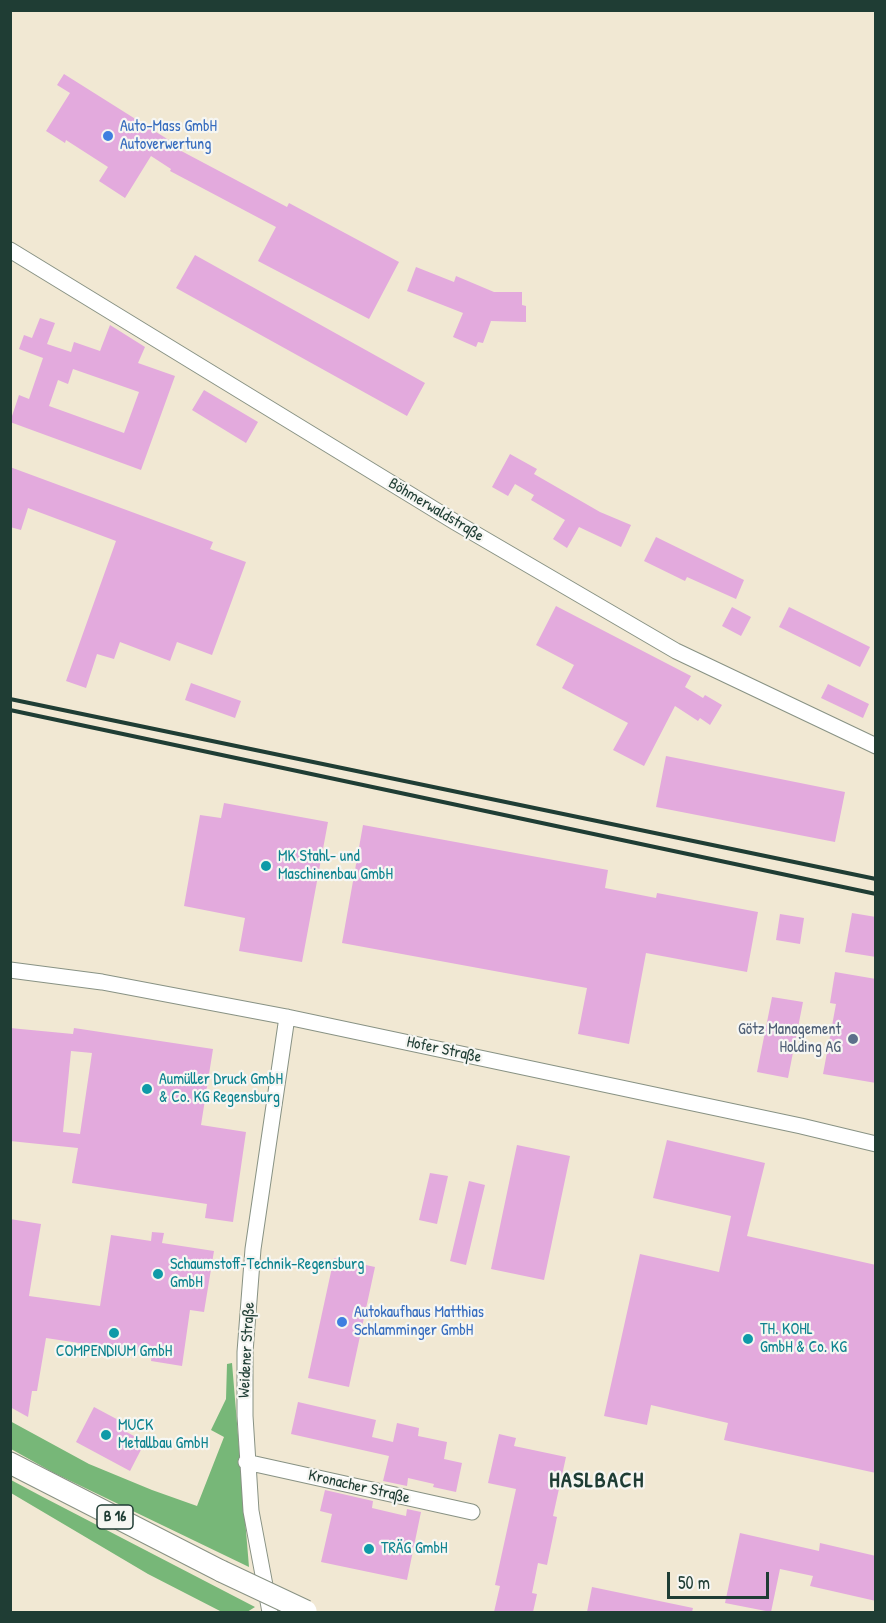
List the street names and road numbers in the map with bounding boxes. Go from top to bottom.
street label: Böhmerwaldstraße [385,474,487,546]
street label: Hofer Straße [405,1033,483,1067]
street label: Weidener Straße [235,1302,259,1398]
street label: Kronacher Straße [306,1466,412,1508]
road number: B 16 [97,1505,133,1529]

